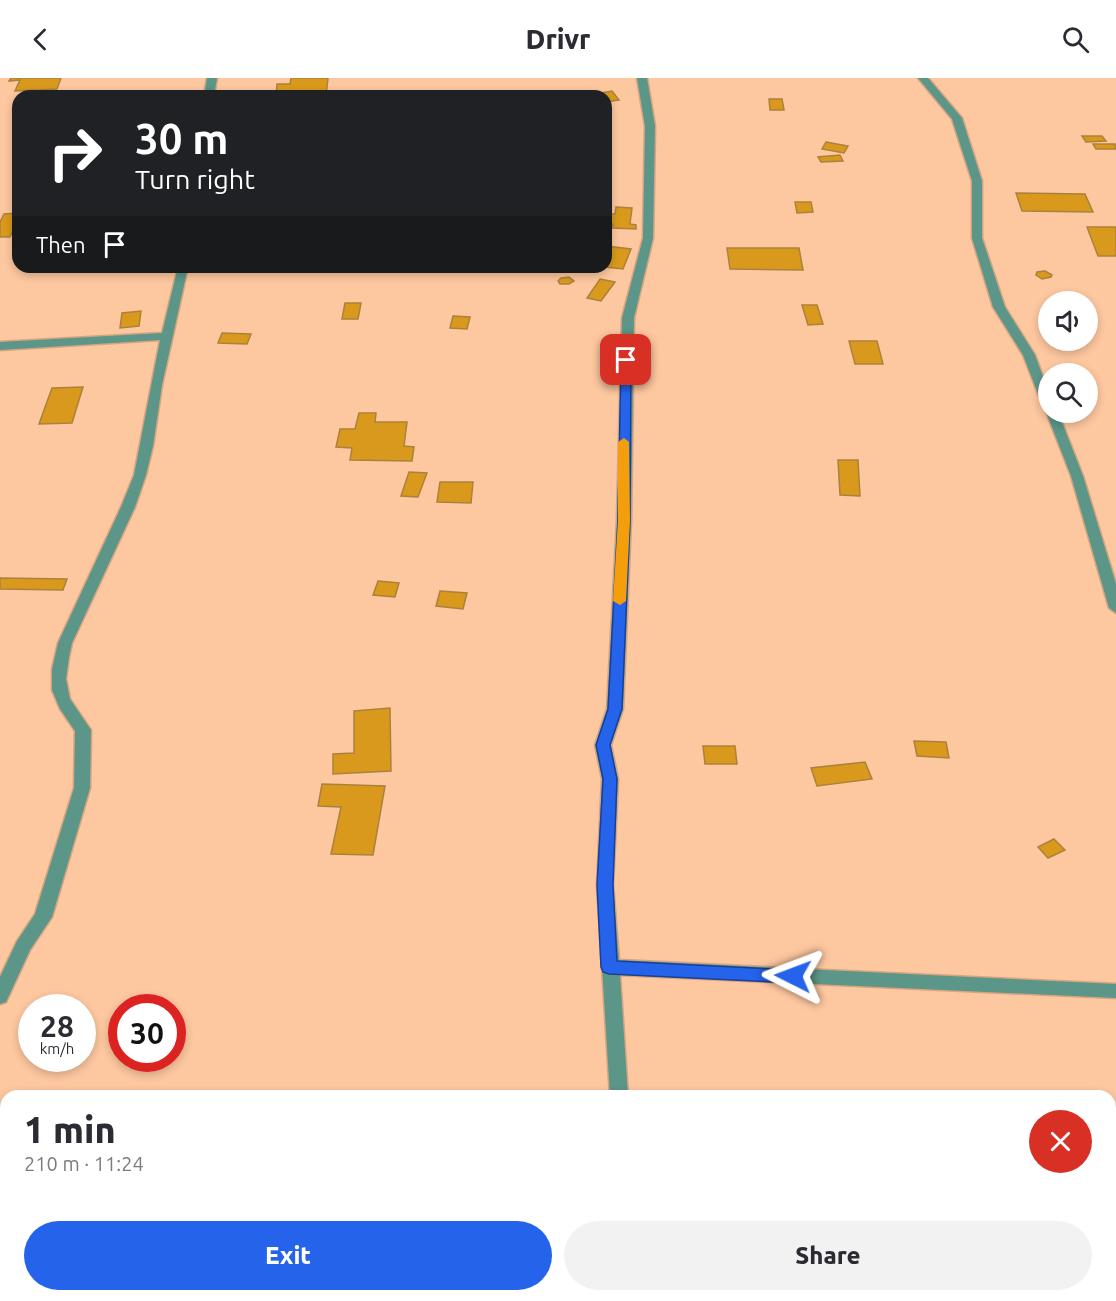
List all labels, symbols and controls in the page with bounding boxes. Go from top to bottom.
icon: back [24,23,57,56]
icon: search [1059,23,1092,56]
text: Drivr [526,24,590,54]
icon: right [36,114,114,192]
text: 30 m [135,115,229,162]
text: Turn right [135,164,255,194]
icon: arrive [98,228,131,261]
text: Then [36,232,86,257]
map controls [1038,291,1098,423]
button: sound [1038,291,1098,351]
pin [600,334,651,385]
icon: arrive [609,343,642,376]
button: search [1038,363,1098,423]
position arrow [761,944,825,1008]
speed limit sign: 30 [108,994,186,1072]
text: 28 [40,1009,74,1043]
text: km/h [40,1040,74,1057]
text: 1 min [24,1109,116,1150]
button: close [1029,1110,1092,1173]
text: 210 m · 11:24 [24,1152,144,1175]
button: Exit [24,1221,552,1290]
button: Share [564,1221,1092,1290]

